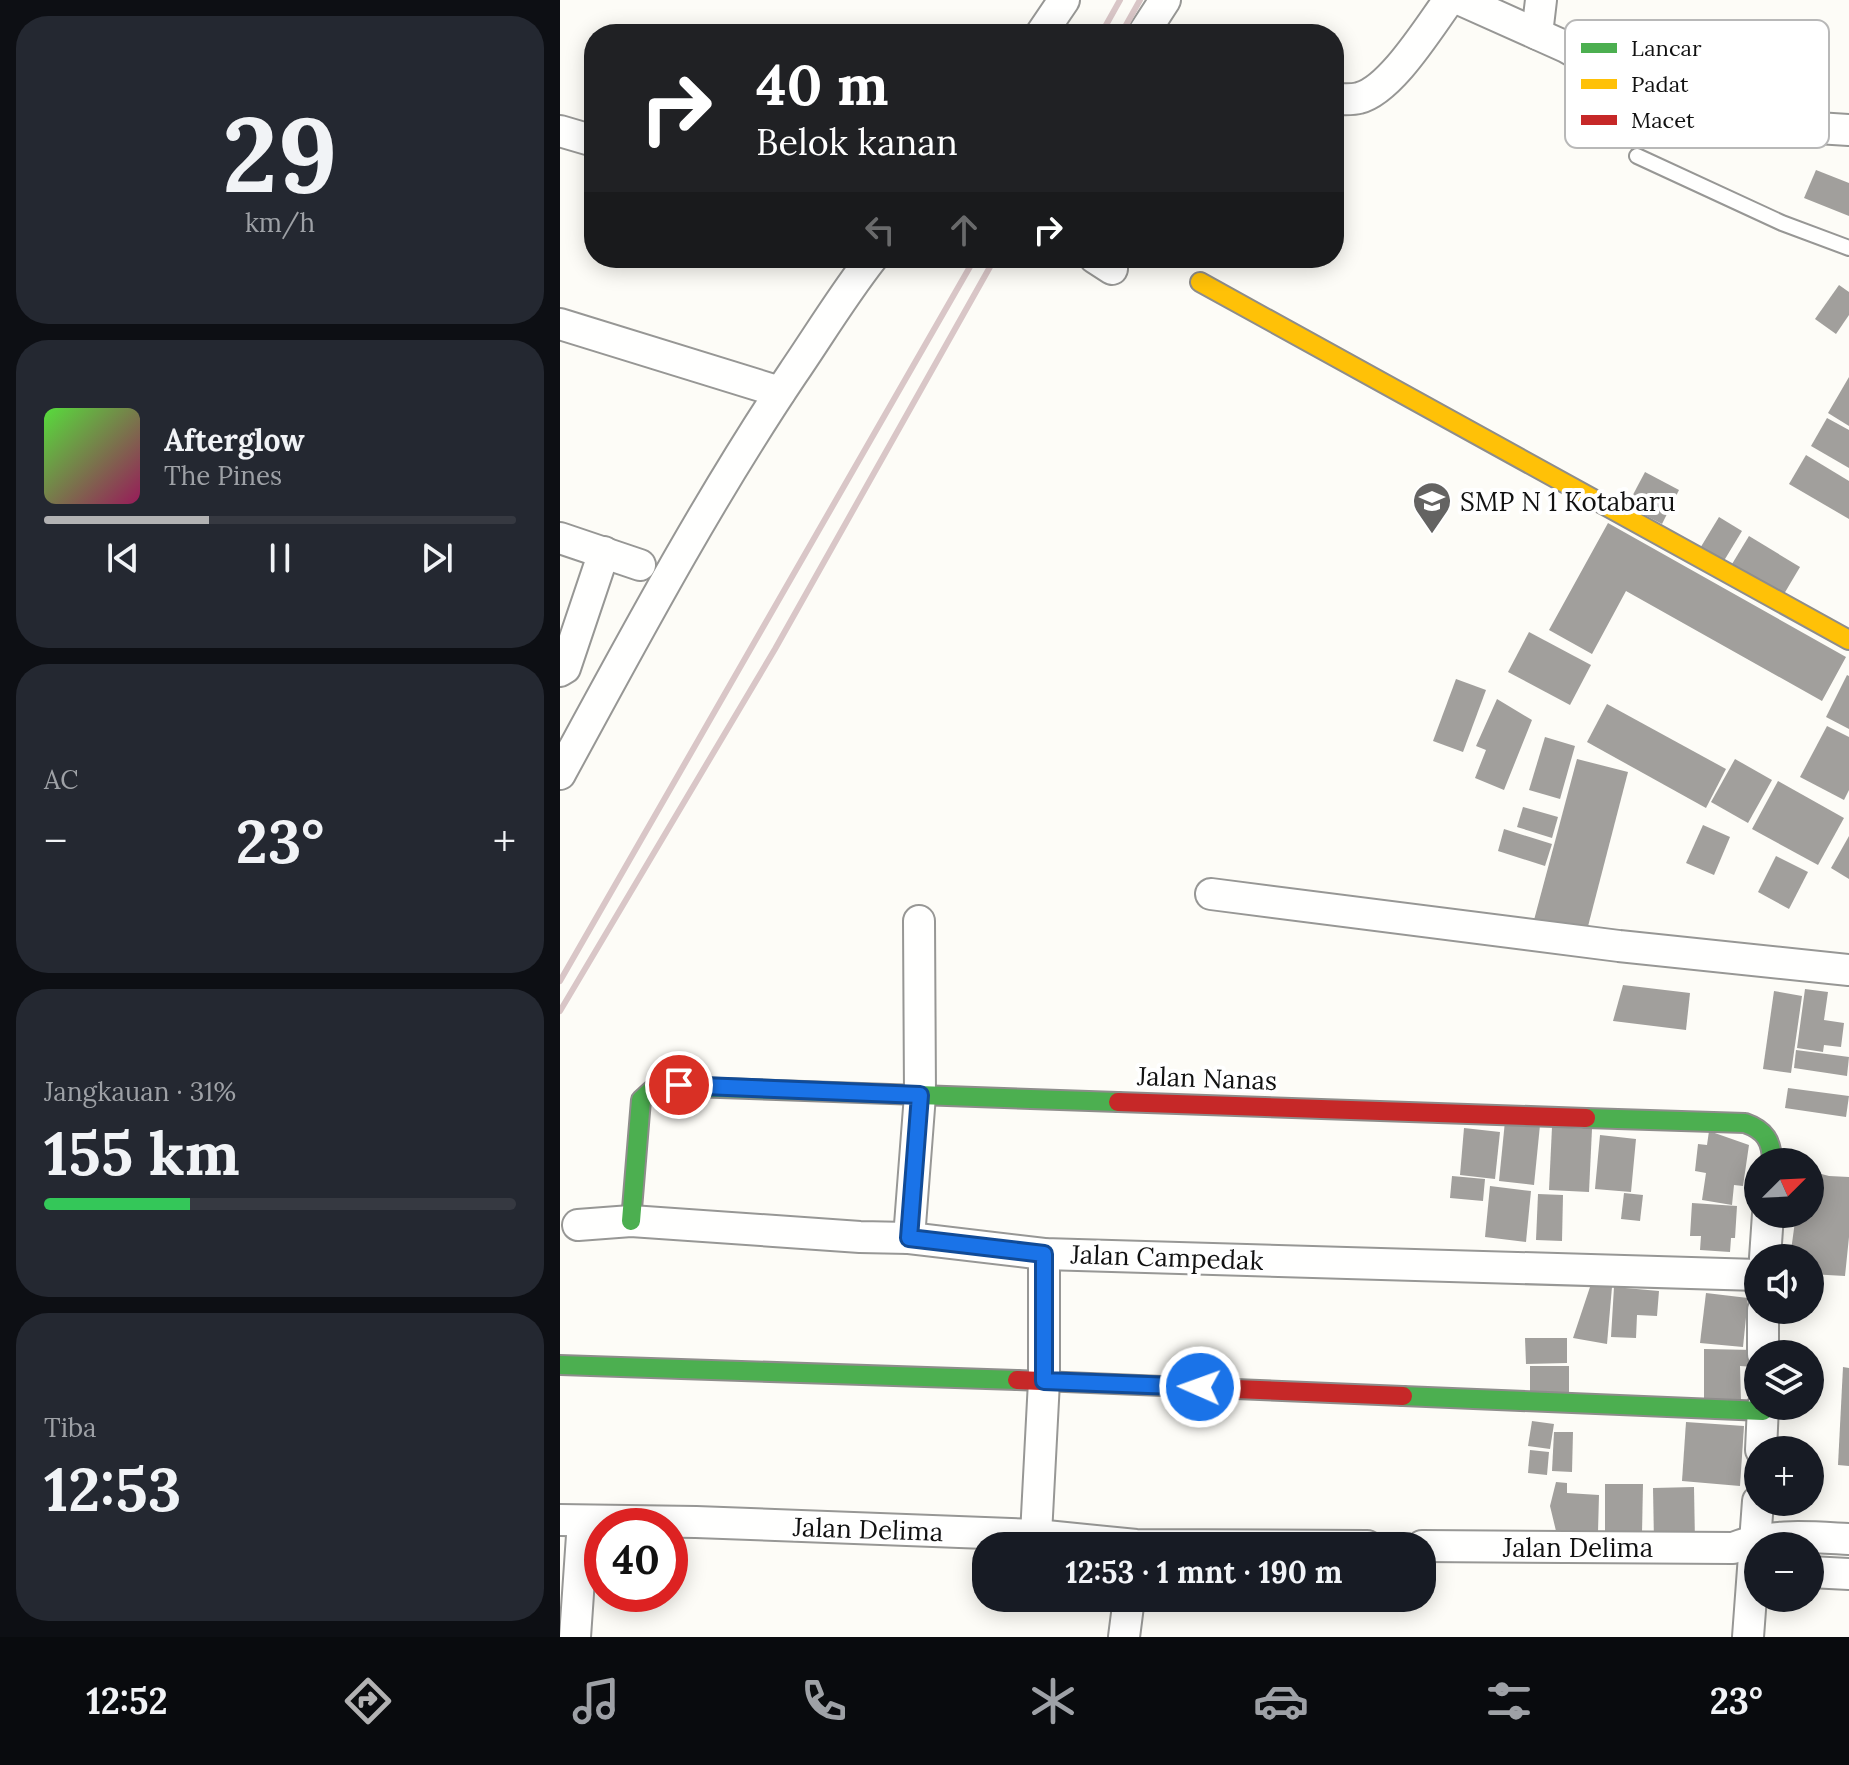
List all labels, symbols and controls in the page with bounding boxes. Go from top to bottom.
legend [1565,20,1829,148]
text: Lancar [1631,34,1702,62]
text: 40 m [756,49,889,120]
icon: right [624,56,728,160]
text: Padat [1631,70,1689,98]
text: 29 [222,87,338,220]
text: Macet [1631,106,1695,134]
text: Belok kanan [756,119,958,165]
text: km/h [245,206,315,239]
icon: left [858,208,902,252]
icon: ahead [942,208,986,252]
icon: right [1026,208,1070,252]
text: Afterglow [164,421,305,459]
text: The Pines [164,459,282,492]
school or university icon: SMP N 1 Kotabaru [1411,480,1453,535]
place label: SMP N 1 Kotabaru [1460,485,1676,518]
icon: previous [101,536,145,580]
icon: pause [258,536,302,580]
icon: next [415,536,459,580]
text: AC [44,763,78,796]
text: 23° [236,803,324,879]
text: − [44,813,67,869]
text: + [493,813,516,869]
pin [645,1051,713,1119]
street label: Jalan Nanas [1135,1059,1278,1097]
icon: arrive [657,1063,701,1107]
text: Jangkauan · 31% [44,1075,236,1108]
text: 155 km [44,1115,240,1191]
north arrow [1744,1148,1824,1228]
map controls [1744,1148,1824,1612]
street label: Jalan Campedak [1069,1237,1264,1277]
button: sound [1744,1244,1824,1324]
button: layers [1744,1340,1824,1420]
position arrow [1158,1345,1242,1429]
text: Tiba [44,1411,97,1444]
button: + [1744,1436,1824,1516]
text: 12:53 [44,1451,181,1527]
speed limit sign: 40 [584,1508,688,1612]
street label: Jalan Delima [791,1510,944,1548]
street label: Jalan Delima [1502,1531,1653,1564]
button: − [1744,1532,1824,1612]
text: 12:53 · 1 mnt · 190 m [1066,1553,1342,1591]
icon: directions [340,1673,396,1729]
icon: music [568,1673,624,1729]
icon: phone [796,1673,852,1729]
icon: climate [1025,1673,1081,1729]
icon: car [1253,1673,1309,1729]
icon: filters [1481,1673,1537,1729]
text: 12:52 [86,1678,168,1724]
text: 23° [1710,1678,1763,1724]

